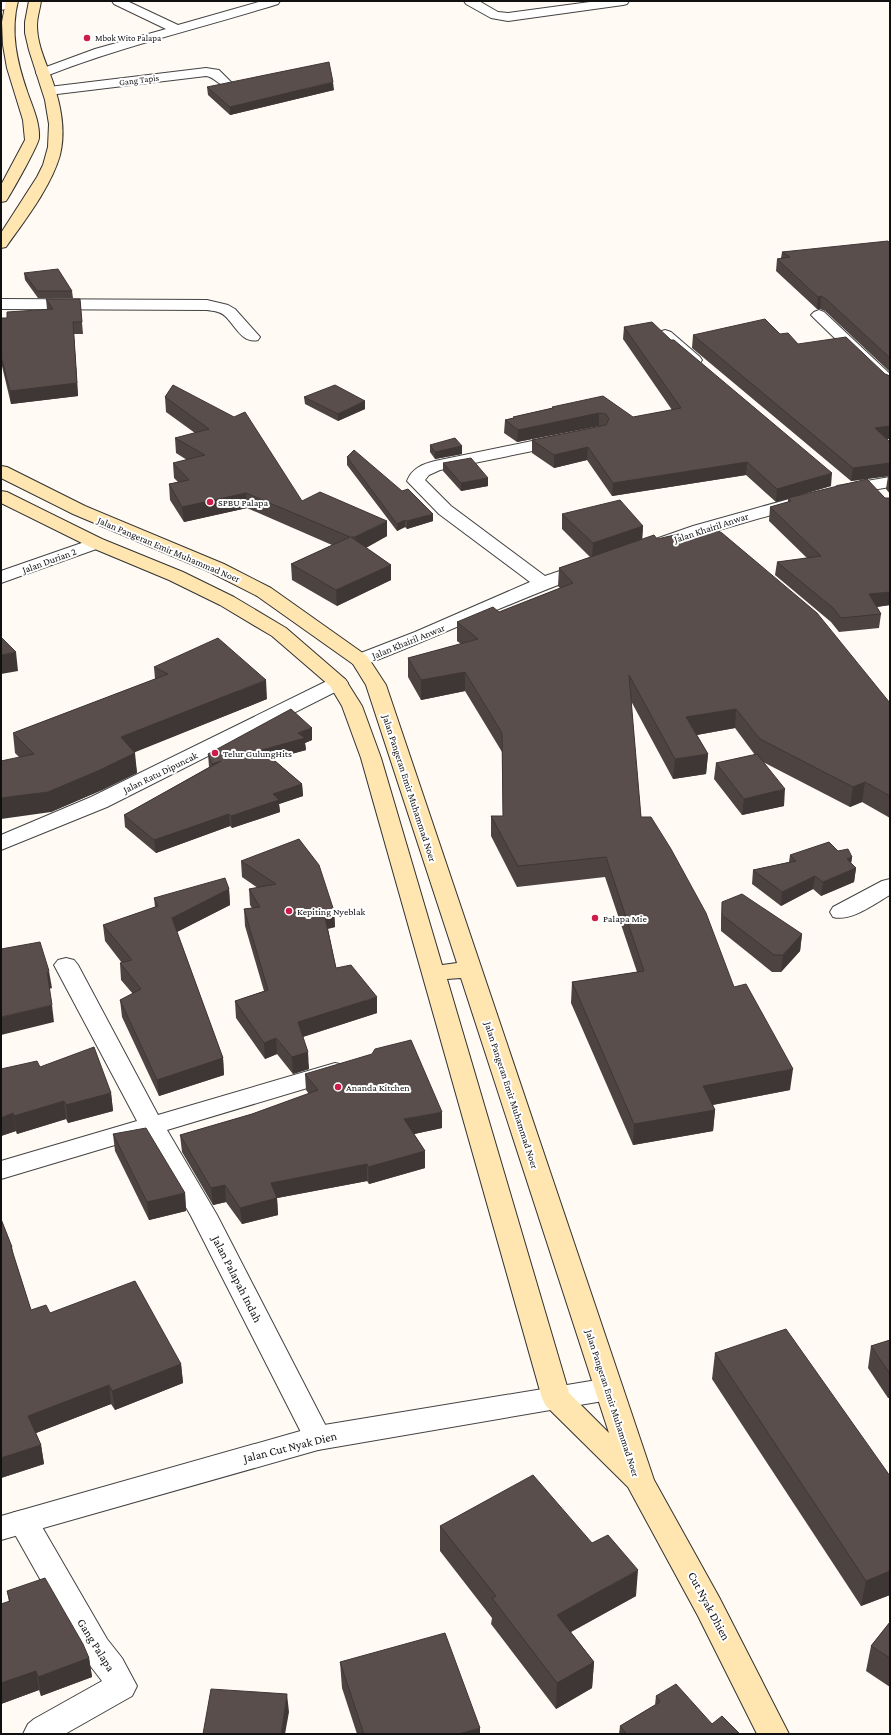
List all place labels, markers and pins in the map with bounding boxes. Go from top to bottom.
marker: Mbok Wito Palapa [82,33,92,43]
place label: Mbok Wito Palapa [95,33,161,43]
marker: SPBU Palapa [205,497,215,507]
place label: SPBU Palapa [218,497,269,508]
marker: Telur GulungHits [210,748,220,758]
place label: Telur GulungHits [223,748,292,759]
marker: Kepiting Nyeblak [284,906,294,916]
place label: Kepiting Nyeblak [297,906,366,917]
marker: Palapa Mie [590,913,600,923]
place label: Palapa Mie [603,913,647,924]
marker: Ananda Kitchen [333,1082,343,1092]
place label: Ananda Kitchen [346,1082,410,1093]

